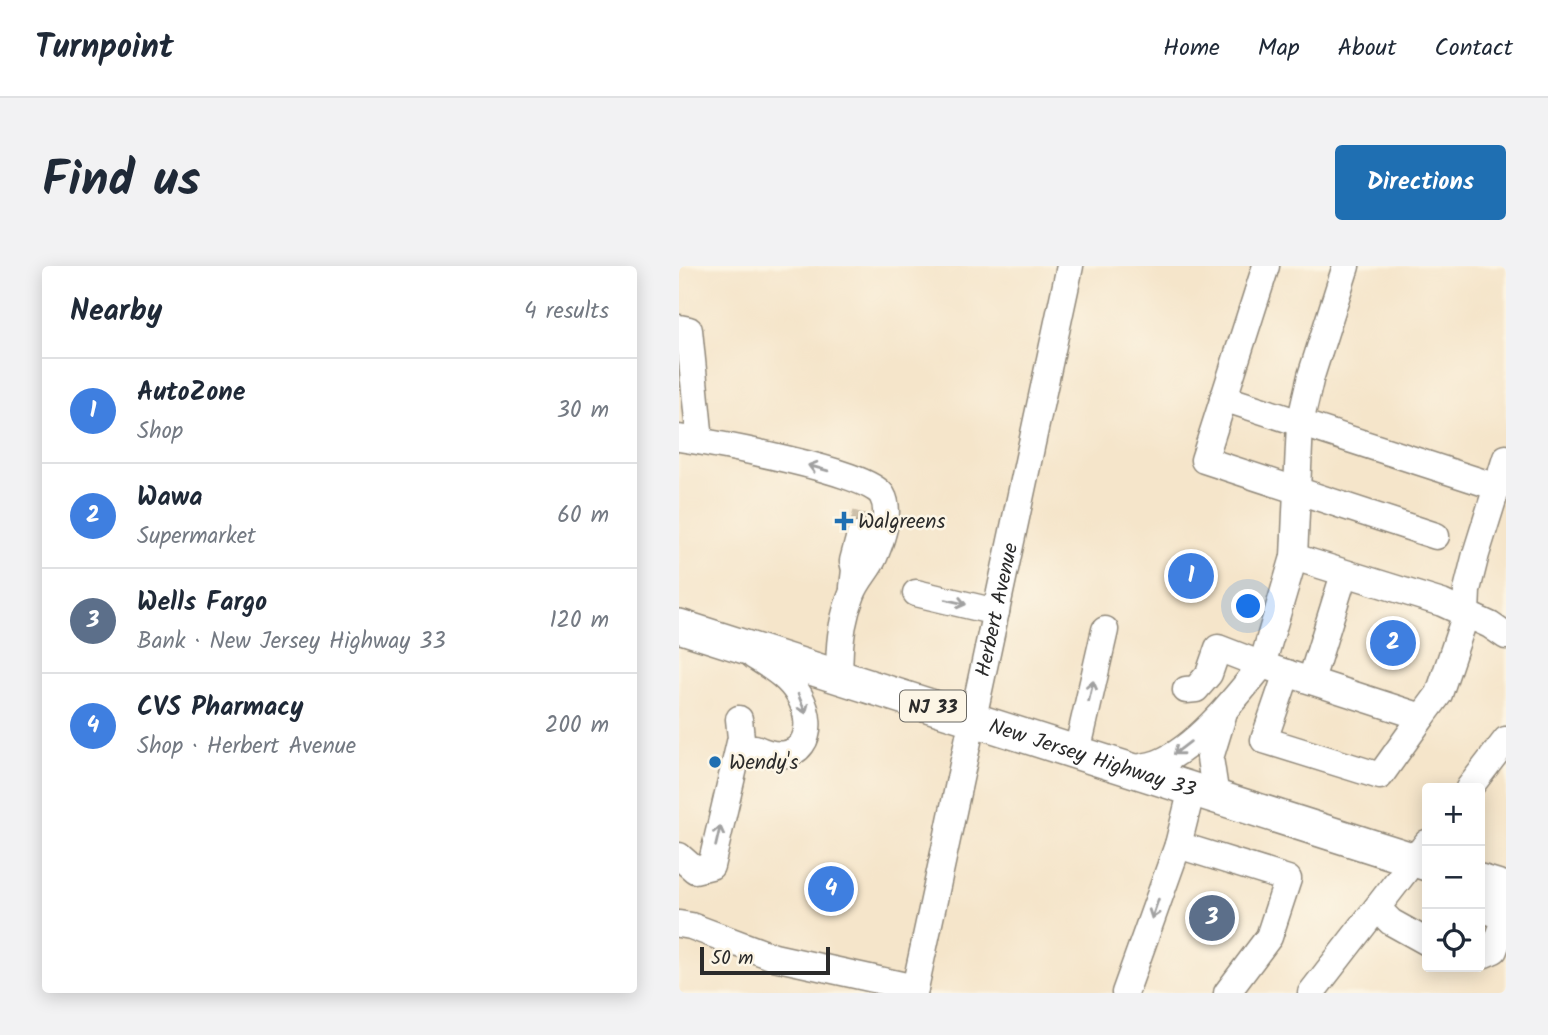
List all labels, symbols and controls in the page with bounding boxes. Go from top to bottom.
text: Turnpoint [35,22,174,75]
text: Home [1163,29,1220,68]
text: Map [1258,29,1300,68]
text: About [1338,29,1396,68]
text: Contact [1434,29,1513,68]
text: Find us [42,143,200,221]
button: Directions [1335,145,1506,220]
text: Nearby [70,288,162,336]
text: 4 results [524,294,609,330]
text: AutoZone [137,372,245,414]
text: 1 [90,393,96,429]
text: 30 m [557,393,609,429]
text: Shop [137,414,183,450]
one-way arrow [807,460,829,473]
text: Wawa [137,477,202,519]
text: 2 [86,498,100,534]
text: 60 m [557,498,609,534]
place label: Walgreens [858,506,945,539]
marker: Walgreens [836,513,852,529]
text: Supermarket [137,519,256,555]
street label: Herbert Avenue [967,539,1028,680]
pin: 1 [1168,550,1214,602]
text: Wells Fargo [137,582,267,624]
your location [1231,589,1265,623]
one-way arrow [944,596,967,610]
text: 3 [87,603,99,639]
text: 120 m [549,603,609,639]
pin: 2 [1370,617,1416,669]
text: Bank · New Jersey Highway 33 [137,624,446,660]
one-way arrow [1085,680,1098,703]
text: CVS Pharmacy [137,687,304,729]
road number: NJ 33 [900,690,966,722]
one-way arrow [797,693,810,714]
text: 4 [87,708,99,744]
text: 200 m [545,708,609,744]
street label: New Jersey Highway 33 [984,711,1200,807]
text: Shop · Herbert Avenue [137,729,356,765]
one-way arrow [1173,741,1191,756]
place label: Wendy's [729,747,798,780]
marker: Wendy's [707,754,723,770]
map controls [1422,783,1485,972]
button: + [1422,783,1485,846]
one-way arrow [712,826,725,848]
button: − [1422,846,1485,909]
pin: 4 [808,863,854,915]
pin: 3 [1189,892,1235,944]
one-way arrow [1148,898,1161,920]
button: locate [1422,909,1485,972]
scale bar [700,944,829,976]
text: 50 m [711,944,753,974]

